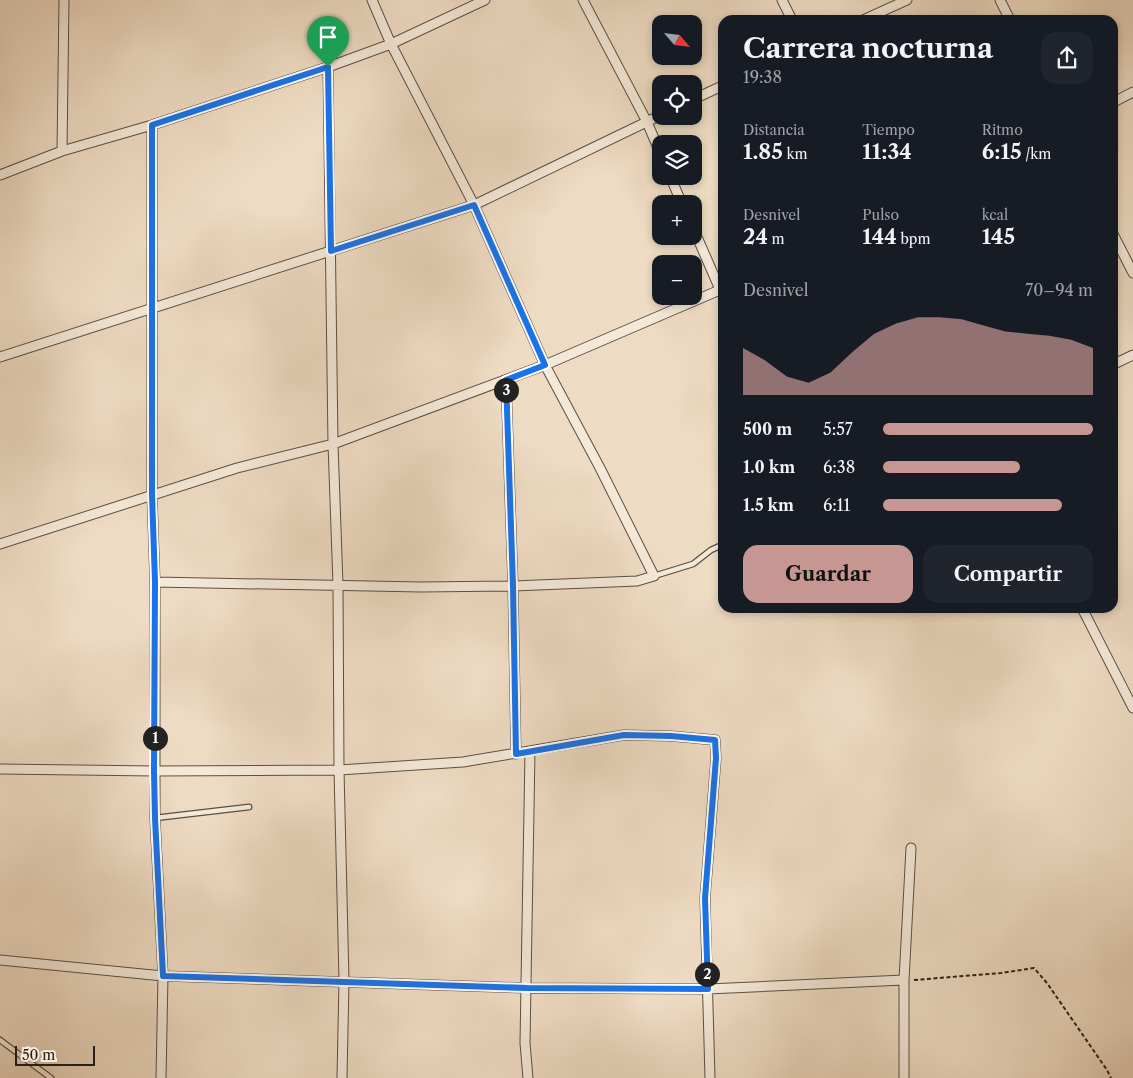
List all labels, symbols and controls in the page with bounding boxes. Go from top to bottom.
north arrow [652,15,702,65]
map controls [652,15,702,305]
pin [307,16,349,67]
icon: arrive [314,23,342,51]
text: Carrera nocturna [743,31,993,65]
button: share [1041,32,1093,84]
text: 19:38 [743,67,782,87]
button: locate [652,75,702,125]
text: Distancia [743,121,805,139]
text: Tiempo [862,121,915,139]
text: Ritmo [982,121,1023,139]
button: layers [652,135,702,185]
text: 1.85 [743,139,783,164]
text: 11:34 [862,139,912,164]
text: 6:15 [982,139,1021,164]
text: km [783,145,808,163]
text: /km [1021,145,1051,163]
button: + [652,195,702,245]
text: Desnivel [743,206,800,224]
text: Pulso [862,206,899,224]
text: kcal [982,206,1008,224]
text: 24 [743,224,768,249]
text: 144 [862,224,897,249]
text: 145 [982,224,1015,249]
text: m [768,230,785,248]
text: bpm [897,230,931,248]
button: − [652,255,702,305]
text: Desnivel [743,280,809,300]
text: 70–94 m [1025,280,1093,300]
pin: 3 [494,378,518,402]
text: 3 [503,381,510,399]
text: 500 m [743,419,792,439]
text: 5:57 [823,419,853,439]
text: 1.0 km [743,457,795,477]
text: 6:38 [823,457,855,477]
text: 1.5 km [743,495,794,515]
text: 6:11 [823,495,850,515]
button: Guardar [743,545,913,603]
button: Compartir [923,545,1093,603]
pin: 1 [142,726,168,750]
text: 1 [152,729,159,747]
pin: 2 [694,962,720,986]
text: 2 [703,965,712,983]
scale bar [15,1043,95,1066]
text: 50 m [22,1046,55,1064]

